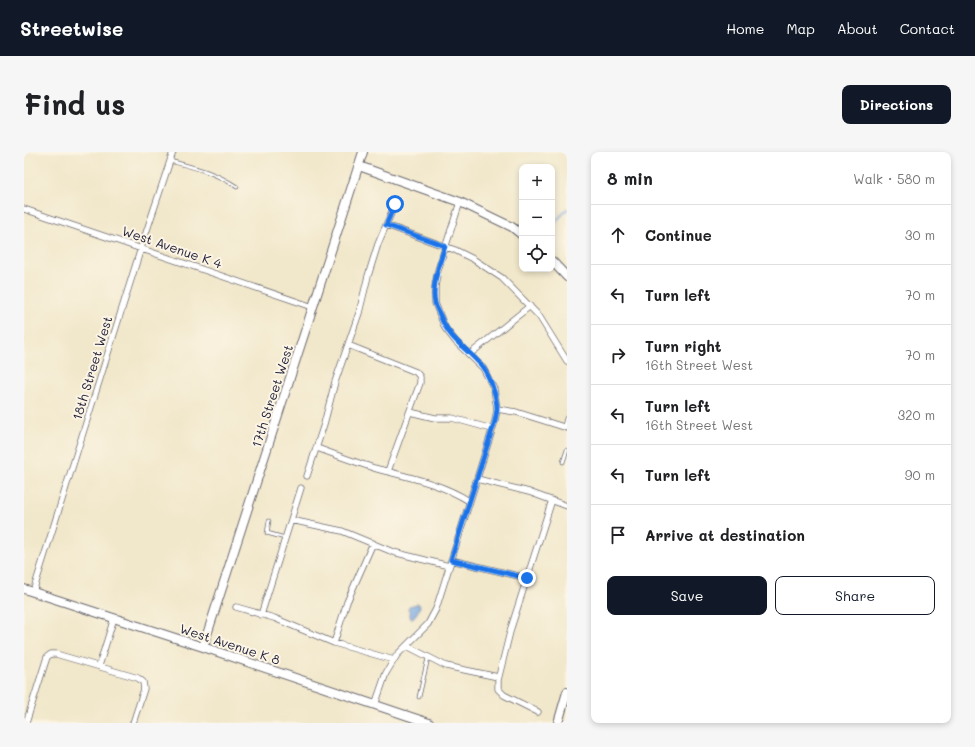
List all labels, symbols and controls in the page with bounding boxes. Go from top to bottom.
text: Streetwise [20,16,123,41]
text: Home [726,19,764,38]
text: Map [786,19,815,38]
text: About [837,19,878,38]
text: Contact [900,19,955,38]
button: Directions [842,85,951,124]
text: Find us [24,86,125,122]
map controls [519,164,555,272]
button: + [519,164,555,200]
text: 8 min [607,167,653,189]
text: Walk · 580 m [853,170,935,187]
route start [386,195,404,213]
button: − [519,200,555,236]
street label: West Avenue K 4 [120,221,225,272]
icon: ahead [607,224,629,246]
text: Continue [645,225,712,245]
text: 30 m [905,226,935,243]
button: locate [519,236,555,272]
icon: left [607,284,629,306]
text: Turn left [645,285,710,305]
text: 70 m [905,286,935,303]
street label: 18th Street West [68,314,116,422]
text: Turn right [645,336,722,356]
street label: 17th Street West [247,342,296,449]
icon: right [607,344,629,366]
text: 70 m [905,346,935,363]
text: 16th Street West [645,356,753,373]
text: Turn left [645,396,710,416]
icon: left [607,404,629,426]
text: 320 m [898,406,935,423]
text: 16th Street West [645,416,753,433]
icon: left [607,464,629,486]
text: Turn left [645,465,710,485]
text: 90 m [905,466,935,483]
icon: arrive [607,524,629,546]
text: Arrive at destination [645,525,805,545]
route end [518,569,536,587]
button: Save [607,576,767,615]
button: Share [775,576,935,615]
street label: West Avenue K 8 [178,619,283,668]

